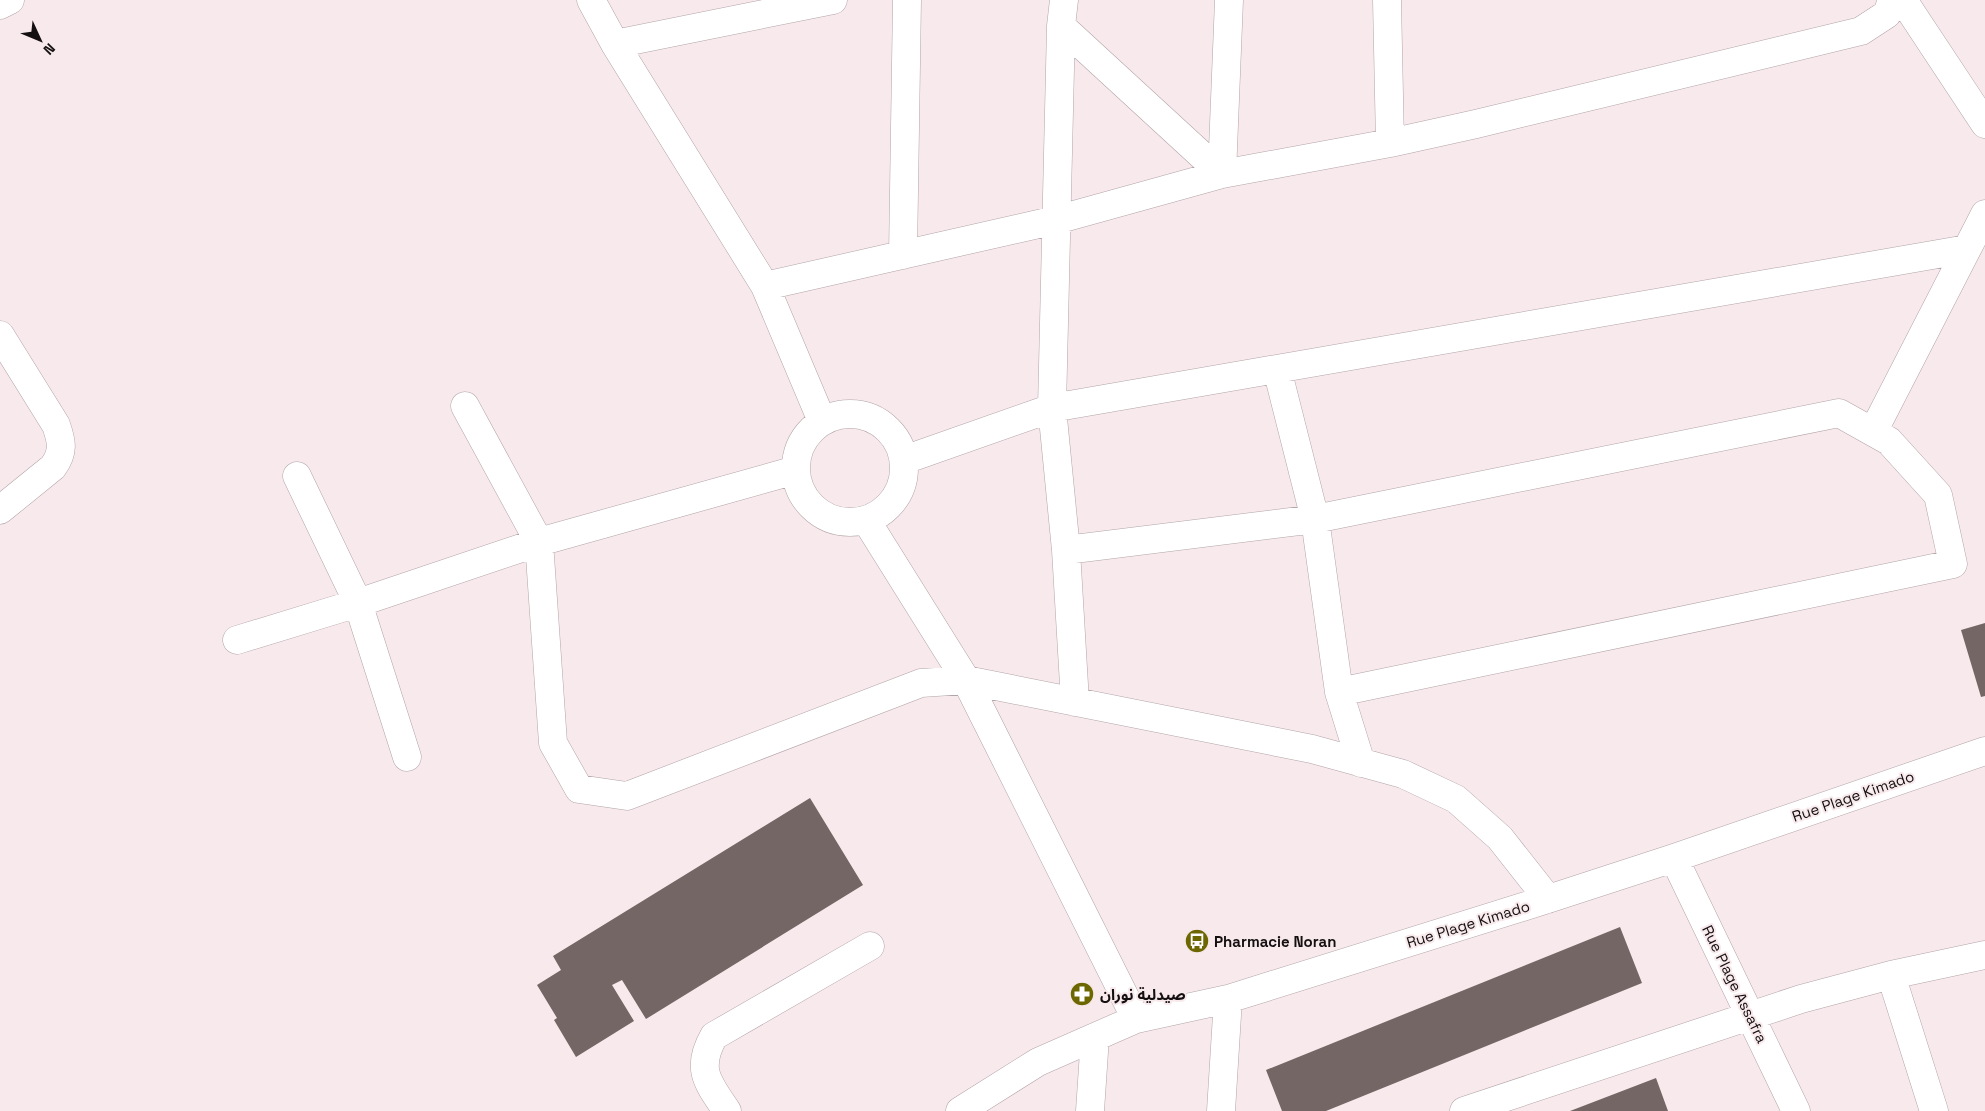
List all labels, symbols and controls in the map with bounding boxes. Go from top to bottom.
north arrow [15,15,65,65]
text: N [40,39,59,59]
street label: Rue Plage Kimado [1789,766,1917,826]
street label: Rue Plage Kimado [1404,896,1532,952]
street label: Rue Plage Assafra [1698,922,1772,1046]
bus stop icon: Pharmacie Noran [1184,928,1210,954]
place label: Pharmacie Noran [1214,932,1336,951]
pharmacy icon: صيدلية نوران [1069,981,1095,1007]
place label: صيدلية نوران [1100,985,1186,1004]

